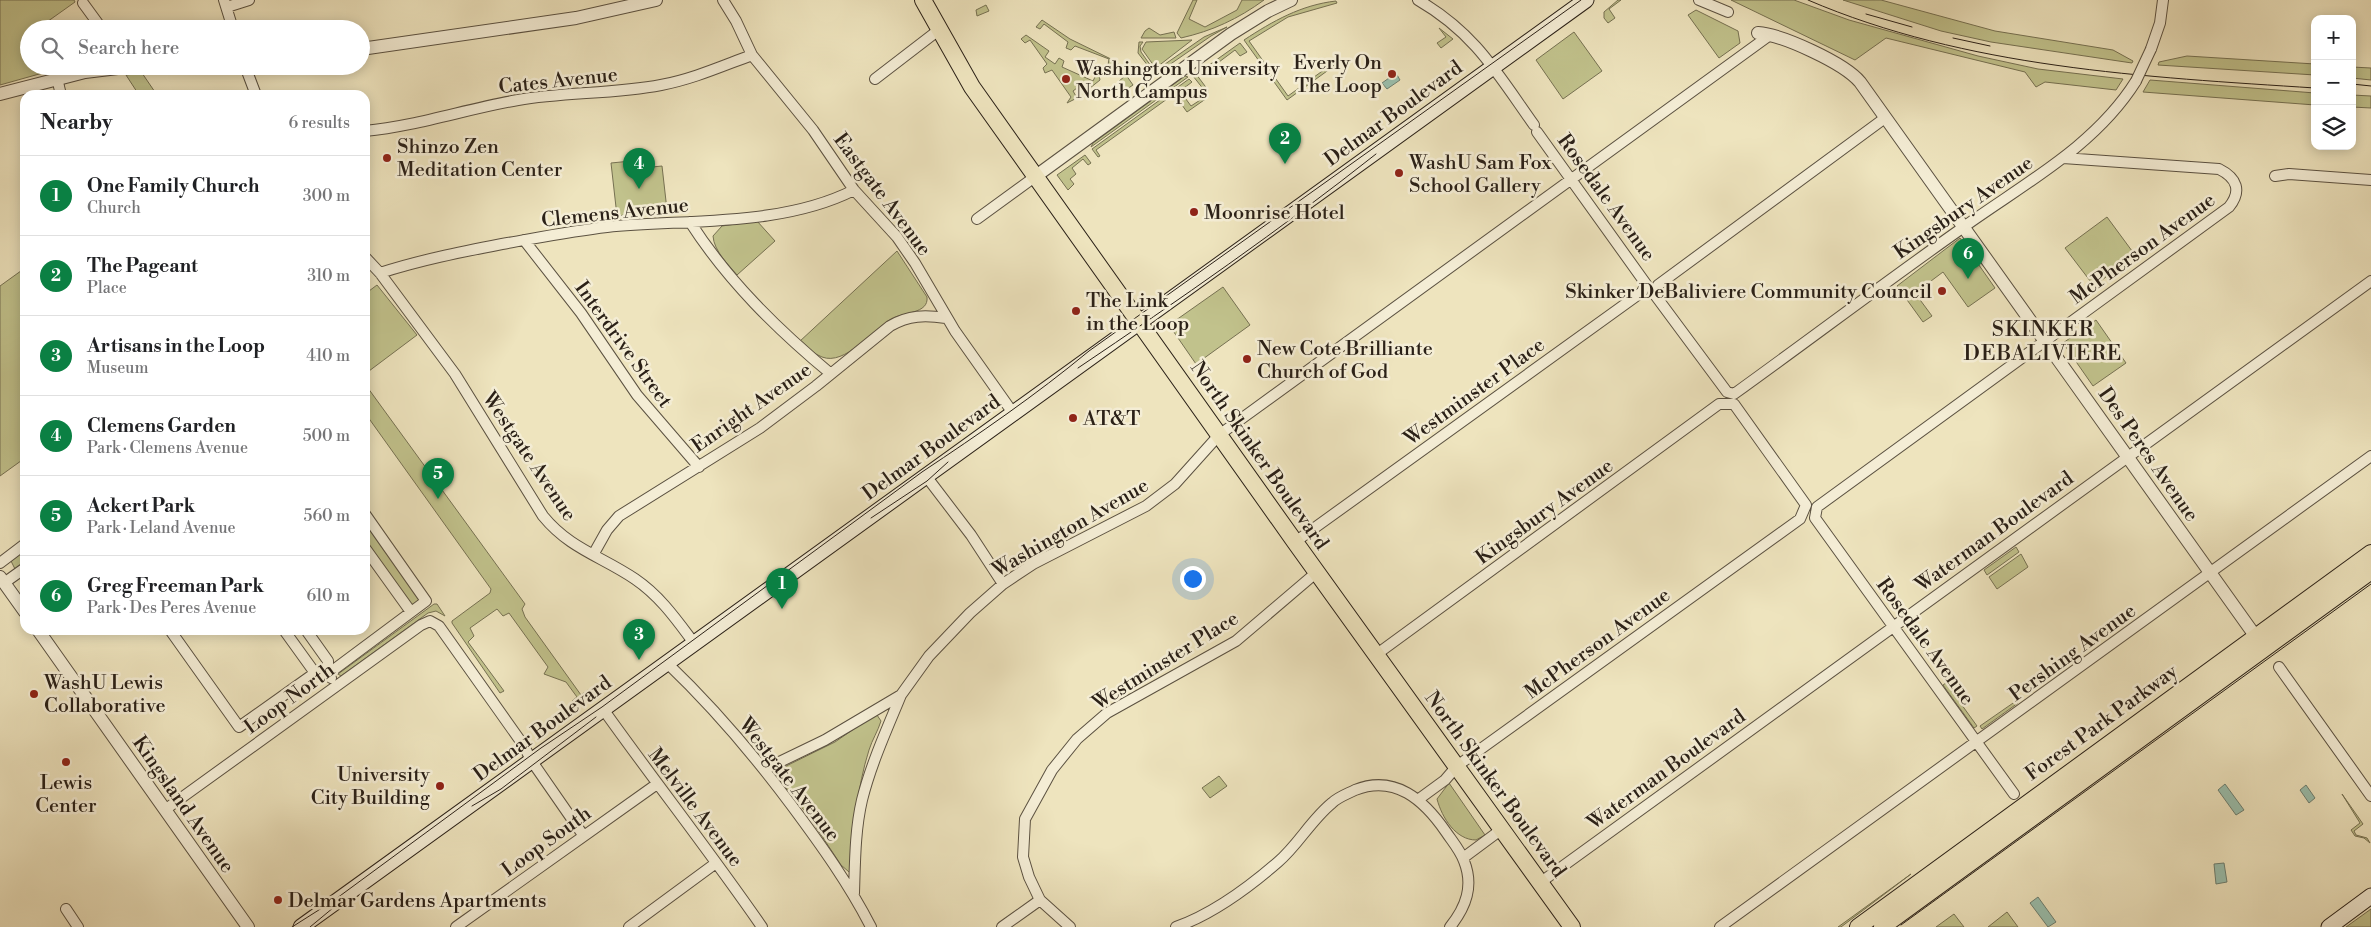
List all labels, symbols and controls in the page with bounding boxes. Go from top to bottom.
map controls [2311,15,2356,150]
button: + [2311,15,2356,60]
search box [20,20,370,75]
icon: search [38,34,66,62]
text: Search here [78,36,179,60]
place label: Everly On The Loop [1293,51,1382,99]
street label: Delmar Boulevard [1320,55,1468,173]
place label: Washington University North Campus [1075,57,1280,105]
button: − [2311,60,2356,105]
street label: Cates Avenue [497,63,619,100]
marker: Everly On The Loop [1386,68,1398,80]
marker: Washington University North Campus [1060,73,1072,85]
button: layers [2311,105,2356,150]
text: Nearby [40,110,113,136]
text: 6 results [289,113,350,133]
pin: 2 [1269,123,1301,164]
street label: Eastgate Avenue [827,128,936,261]
street label: Rosedale Avenue [1551,129,1660,266]
place label: Shinzo Zen Meditation Center [397,135,563,183]
pin: 4 [623,148,655,189]
place label: WashU Sam Fox School Gallery [1408,151,1552,199]
street label: Kingsbury Avenue [1889,151,2038,266]
marker: Shinzo Zen Meditation Center [381,152,393,164]
marker: WashU Sam Fox School Gallery [1393,167,1405,179]
text: One Family Church [87,174,260,198]
text: 1 [52,186,60,206]
text: 300 m [303,186,350,206]
street label: McPherson Avenue [2065,188,2221,310]
street label: Clemens Avenue [540,193,690,234]
text: Church [87,198,141,218]
place label: Moonrise Hotel [1204,201,1345,226]
marker: Moonrise Hotel [1188,206,1200,218]
pin: 6 [1952,238,1984,279]
text: The Pageant [87,254,198,278]
text: 2 [51,266,61,286]
text: 310 m [307,266,350,286]
street label: Interdrive Street [569,277,677,413]
text: Place [87,278,127,298]
place label: Skinker DeBaliviere Community Council [1565,280,1932,305]
marker: Skinker DeBaliviere Community Council [1936,285,1948,297]
place label: The Link in the Loop [1086,289,1189,337]
marker: The Link in the Loop [1070,305,1082,317]
district label: SKINKER DEBALIVIERE [1964,317,2122,367]
street label: Westminster Place [1399,333,1550,452]
text: Artisans in the Loop [87,334,265,358]
place label: New Cote Brilliante Church of God [1257,337,1433,385]
text: 3 [51,346,61,366]
text: 410 m [306,346,350,366]
marker: New Cote Brilliante Church of God [1241,353,1253,365]
street label: North Skinker Boulevard [1184,357,1334,556]
text: Museum [87,358,149,378]
street label: Enright Avenue [687,358,817,459]
street label: Des Peres Avenue [2092,383,2203,527]
street label: Westgate Avenue [476,387,581,526]
street label: Delmar Boulevard [858,389,1006,507]
place label: AT&T [1082,407,1140,432]
marker: AT&T [1067,412,1079,424]
text: Clemens Garden [87,414,236,438]
text: 4 [51,426,61,446]
text: 500 m [303,426,350,446]
text: Park · Clemens Avenue [87,438,248,458]
street label: Kingsbury Avenue [1471,454,1619,571]
pin: 5 [422,458,454,499]
street label: Waterman Boulevard [1910,466,2079,599]
street label: Washington Avenue [987,473,1153,584]
text: Ackert Park [87,494,195,518]
text: 5 [51,506,61,526]
text: 560 m [304,506,350,526]
text: Park · Leland Avenue [87,518,236,538]
your location [1180,566,1206,592]
pin: 1 [766,568,798,609]
street label: Rosedale Avenue [1870,573,1979,710]
text: Greg Freeman Park [87,574,264,598]
street label: McPherson Avenue [1520,583,1676,705]
text: 6 [51,586,61,606]
text: 610 m [306,586,350,606]
text: Park · Des Peres Avenue [87,598,256,618]
street label: Pershing Avenue [2005,599,2141,708]
street label: Westminster Place [1087,606,1243,717]
pin: 3 [623,619,655,660]
street label: Loop North [240,658,340,740]
street label: Forest Park Parkway [2021,659,2183,787]
street label: Delmar Boulevard [469,670,617,788]
place label: WashU Lewis Collaborative [43,671,166,719]
street label: North Skinker Boulevard [1419,687,1571,884]
marker: WashU Lewis Collaborative [28,688,40,700]
street label: Waterman Boulevard [1582,704,1751,837]
street label: Westgate Avenue [732,712,845,847]
street label: Kingsland Avenue [126,732,239,878]
street label: Melville Avenue [642,744,748,872]
marker: Lewis Center [60,756,72,768]
place label: University City Building [311,763,431,811]
place label: Lewis Center [35,771,97,819]
marker: University City Building [434,780,446,792]
street label: Loop South [497,801,597,883]
place label: Delmar Gardens Apartments [288,889,547,914]
marker: Delmar Gardens Apartments [272,894,284,906]

